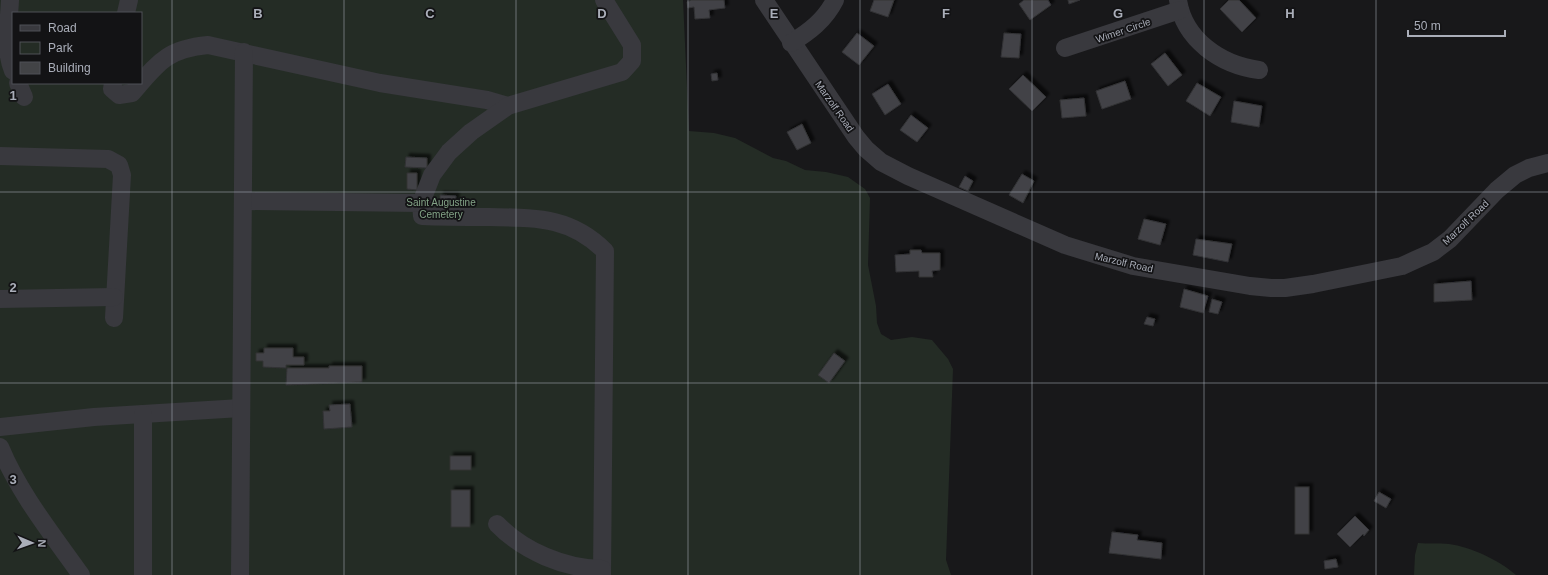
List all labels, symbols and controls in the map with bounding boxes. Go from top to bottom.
text: B [253,6,263,21]
text: C [425,6,435,21]
text: D [597,6,607,21]
text: E [770,6,779,21]
text: F [942,6,950,21]
text: G [1113,6,1123,21]
text: H [1285,6,1295,21]
legend [12,12,142,84]
scale bar [1408,12,1505,38]
street label: Wimer Circle [1094,16,1152,45]
text: 50 m [1414,19,1441,33]
text: Road [48,21,77,35]
text: Park [48,41,74,55]
text: Building [48,61,91,75]
street label: Marzolf Road [813,79,856,134]
text: 1 [9,88,17,103]
park label: Saint Augustine Cemetery [406,197,476,220]
street label: Marzolf Road [1440,198,1491,247]
street label: Marzolf Road [1094,250,1154,275]
text: 2 [9,280,17,295]
text: 3 [9,472,17,487]
north arrow [12,523,52,563]
text: N [36,539,48,548]

